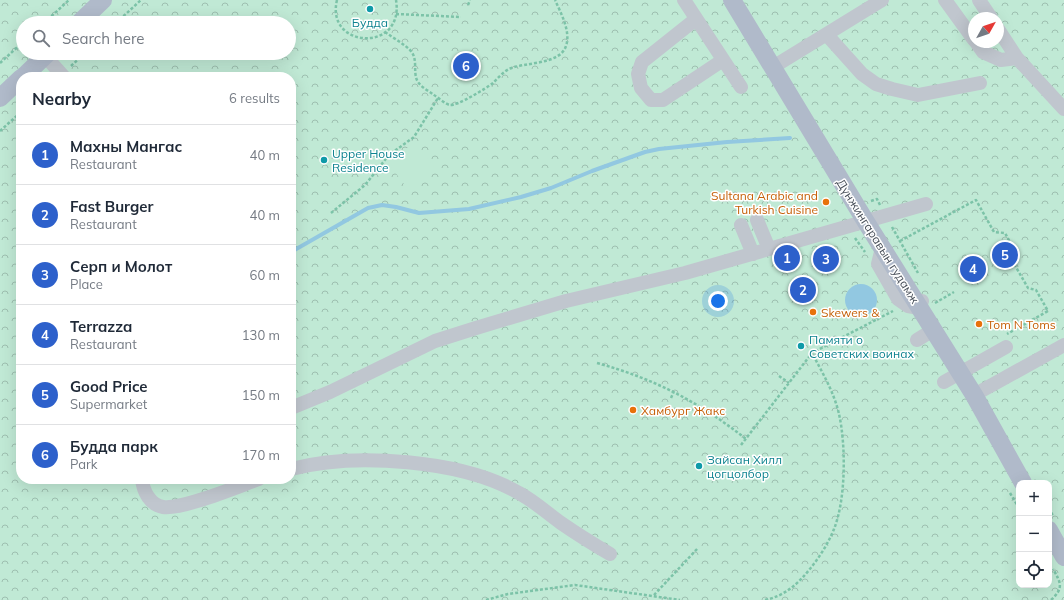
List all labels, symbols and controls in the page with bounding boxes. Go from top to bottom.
marker: Будда [365,4,375,14]
north arrow [968,12,1004,48]
place label: Будда [352,15,388,30]
search box [16,16,296,60]
icon: search [30,27,52,49]
text: Search here [62,29,144,48]
pin: 6 [453,51,479,81]
text: Nearby [32,88,91,109]
text: 6 results [229,90,280,106]
text: Махны Мангас [70,137,182,156]
place label: Upper House Residence [332,146,405,175]
text: 1 [41,147,49,163]
text: 40 m [250,147,280,163]
marker: Upper House Residence [319,155,329,165]
text: Restaurant [70,156,137,172]
street label: Дүнжингаравын гудамж [833,176,923,306]
place label: Sultana Arabic and Turkish Cuisine [711,188,818,217]
text: Fast Burger [70,197,153,216]
marker: Sultana Arabic and Turkish Cuisine [821,197,831,207]
text: 2 [41,207,49,223]
text: 40 m [250,207,280,223]
text: Restaurant [70,216,137,232]
pin: 5 [992,240,1018,270]
pin: 1 [774,243,800,273]
pin: 3 [813,244,839,274]
pin: 4 [960,254,986,284]
text: Серп и Молот [70,257,172,276]
text: 3 [41,267,49,283]
text: 60 m [250,267,280,283]
pin: 2 [790,275,816,305]
text: Place [70,276,103,292]
your location [708,291,728,311]
place label: Skewers & [821,305,880,320]
marker: Skewers & [808,307,818,317]
text: Terrazza [70,317,132,336]
place label: Tom N Toms [987,317,1056,332]
marker: Tom N Toms [974,319,984,329]
text: 4 [41,327,49,343]
text: 130 m [242,327,280,343]
place label: Памяти о Советских воинах [809,332,914,361]
text: Restaurant [70,336,137,352]
marker: Памяти о Советских воинах [796,341,806,351]
text: Good Price [70,377,148,396]
text: 5 [41,387,49,403]
text: 150 m [242,387,280,403]
text: Supermarket [70,396,147,412]
place label: Хамбург Жакс [641,403,725,418]
marker: Хамбург Жакс [628,405,638,415]
text: Будда парк [70,437,158,456]
text: 6 [41,447,49,463]
text: 170 m [242,447,280,463]
place label: Зайсан Хилл цогцолбор [707,452,782,481]
text: Park [70,456,97,472]
marker: Зайсан Хилл цогцолбор [694,461,704,471]
map controls [1016,480,1052,588]
button: + [1016,480,1052,516]
button: − [1016,516,1052,552]
button: locate [1016,552,1052,588]

